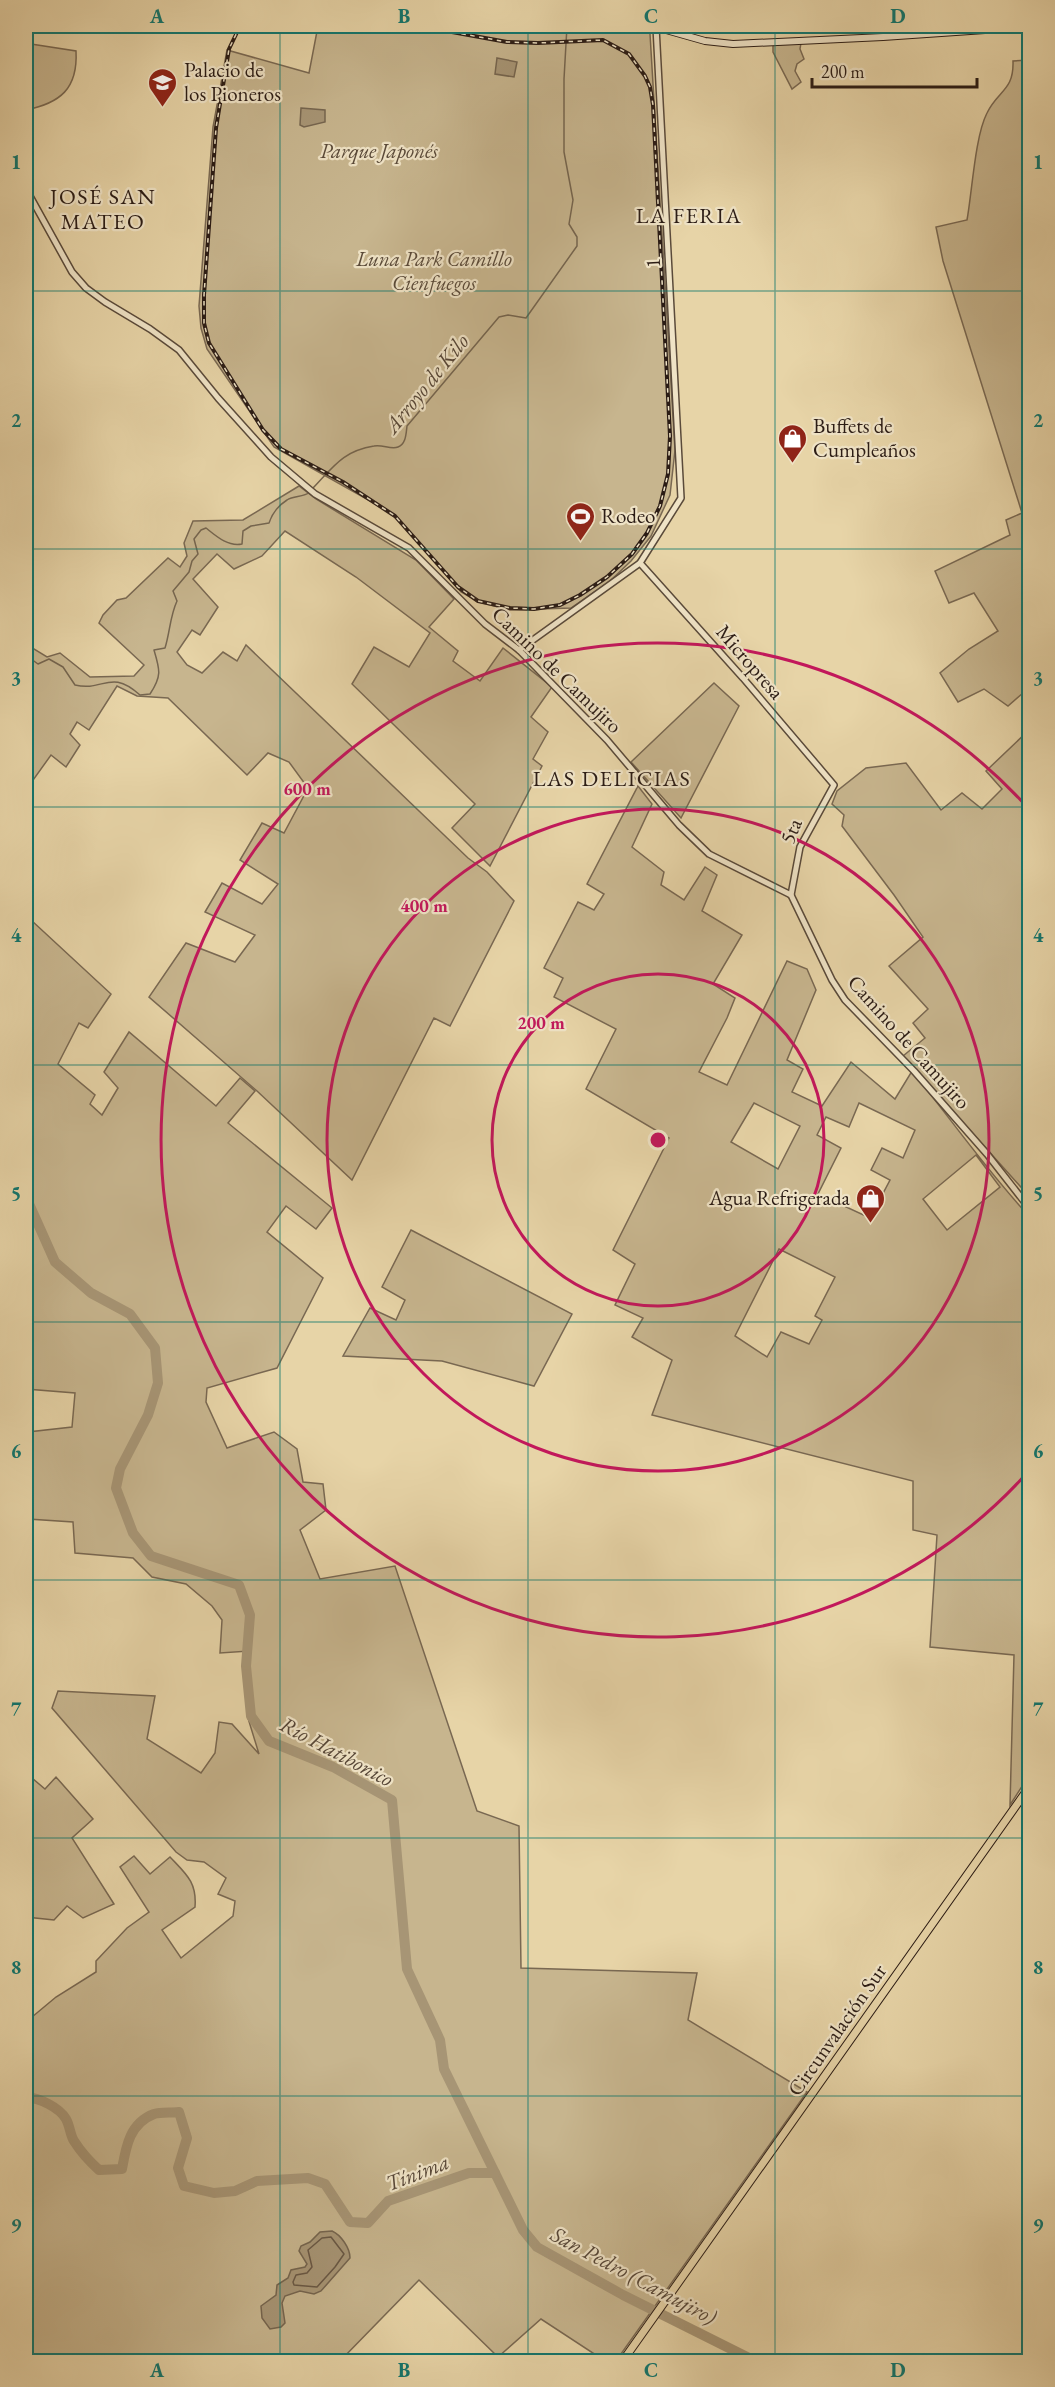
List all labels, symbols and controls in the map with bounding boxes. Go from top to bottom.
text: A [149,3,165,29]
text: B [398,3,410,29]
text: C [644,3,658,29]
text: D [890,3,906,29]
scale bar [812,51,977,89]
place label: Palacio de los Pioneros [184,56,281,107]
text: 200 m [821,60,865,83]
school or university icon: Palacio de los Pioneros [147,66,179,108]
park label: Parque Japonés [320,137,438,165]
text: 1 [11,149,21,175]
text: 1 [1033,149,1043,175]
district label: JOSÉ SAN MATEO [48,182,156,236]
district label: LA FERIA [636,201,742,230]
park label: Luna Park Camillo Cienfuegos [355,245,512,296]
street label: 1 [639,257,666,269]
water label: Arroyo de Kilo [376,328,475,441]
text: 2 [11,407,22,433]
text: 2 [1033,407,1044,433]
place label: Buffets de Cumpleaños [813,412,916,463]
shop icon: Buffets de Cumpleaños [776,422,808,464]
sports icon: Rodeo [564,500,596,542]
place label: Rodeo [601,502,655,529]
street label: Camino de Camujiro [486,600,628,739]
street label: Micropresa [710,618,791,705]
text: 3 [11,665,21,691]
text: 3 [1033,665,1043,691]
district label: LAS DELICIAS [533,764,691,793]
text: 600 m [283,777,331,800]
street label: 5ta [773,813,808,848]
text: 400 m [400,894,448,917]
text: 4 [11,922,22,948]
text: 4 [1033,922,1044,948]
street label: Camino de Camujiro [842,969,977,1114]
text: 200 m [517,1011,565,1034]
centre of rings [648,1130,668,1150]
text: 5 [11,1180,21,1206]
text: 5 [1033,1180,1043,1206]
shop icon: Agua Refrigerada [855,1182,887,1224]
place label: Agua Refrigerada [708,1184,851,1211]
text: 6 [11,1438,22,1464]
text: 6 [1033,1438,1044,1464]
text: 7 [11,1696,22,1722]
text: 7 [1033,1696,1044,1722]
water label: Río Hatibonico [275,1709,398,1793]
text: 8 [11,1954,21,1980]
text: 8 [1033,1954,1043,1980]
street label: Circunvalación Sur [781,1958,892,2101]
water label: Tínima [381,2147,453,2198]
text: 9 [11,2212,22,2238]
text: 9 [1033,2212,1044,2238]
water label: San Pedro (Camujiro) [545,2219,722,2331]
text: A [149,2357,165,2383]
text: B [398,2357,410,2383]
text: C [644,2357,658,2383]
text: D [890,2357,906,2383]

